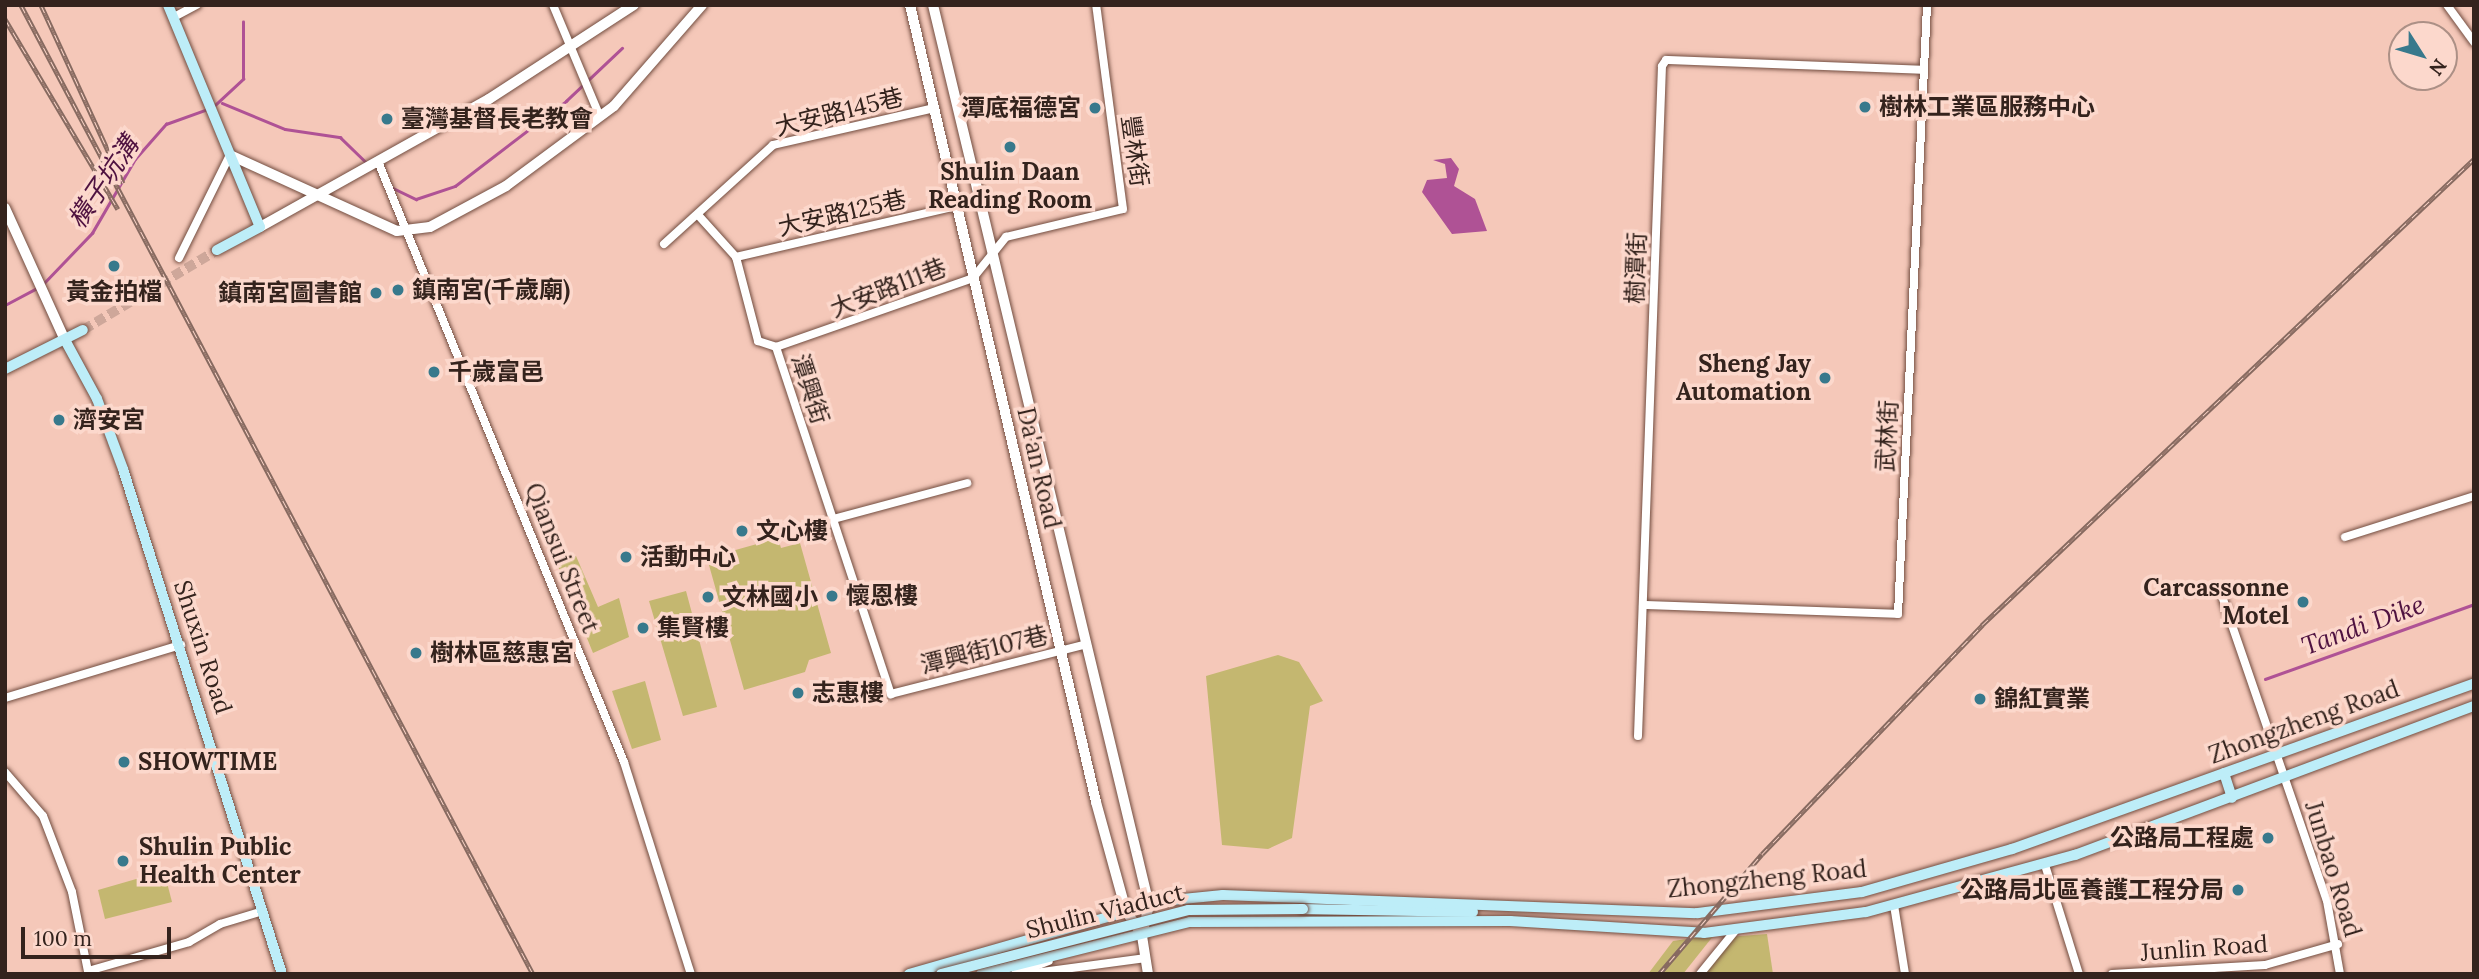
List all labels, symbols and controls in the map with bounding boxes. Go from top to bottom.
north arrow [2388,21,2458,91]
text: N [2424,54,2452,81]
street label: 大安路145巷 [772,82,906,142]
place label: 樹林工業區服務中心 [1879,93,2095,121]
place label: 潭底福德宮 [961,94,1081,122]
marker: 樹林工業區服務中心 [1857,99,1873,115]
marker: 潭底福德宮 [1087,100,1103,116]
place label: 臺灣基督長老教會 [401,105,593,133]
marker: 臺灣基督長老教會 [379,111,395,127]
street label: 豐林街 [1116,113,1154,189]
water label: 橫子坑溝 [61,130,145,234]
marker: Shulin Daan Reading Room [1002,139,1018,155]
place label: Shulin Daan Reading Room [928,158,1092,214]
street label: 大安路125巷 [775,184,909,242]
street label: 樹潭街 [1620,232,1652,304]
street label: 大安路111巷 [826,253,950,323]
marker: 黃金拍檔 [106,258,122,274]
place label: 鎮南宮(千歲廟) [412,276,570,304]
place label: 黃金拍檔 [66,278,162,306]
place label: 鎮南宮圖書館 [218,279,362,307]
marker: 鎮南宮(千歲廟) [390,282,406,298]
marker: 鎮南宮圖書館 [368,285,384,301]
street label: 潭興街 [785,350,835,428]
place label: Sheng Jay Automation [1676,350,1811,406]
place label: 千歲富邑 [448,358,544,386]
marker: 千歲富邑 [426,364,442,380]
marker: Sheng Jay Automation [1817,370,1833,386]
street label: 武林街 [1871,399,1903,473]
street label: Da'an Road [1011,405,1067,531]
place label: 濟安宮 [73,406,145,434]
marker: 濟安宮 [51,412,67,428]
street label: Qiansui Street [519,479,605,637]
place label: 文心樓 [756,517,828,545]
marker: 文心樓 [734,523,750,539]
place label: 活動中心 [640,543,736,571]
marker: 活動中心 [618,549,634,565]
place label: Carcassonne Motel [2143,574,2289,630]
street label: Shuxin Road [168,577,238,717]
place label: 懷恩樓 [846,582,918,610]
place label: 文林國小 [722,583,818,611]
marker: 懷恩樓 [824,588,840,604]
water label: Tandi Dike [2297,588,2429,662]
marker: 文林國小 [700,589,716,605]
marker: Carcassonne Motel [2295,594,2311,610]
place label: 集賢樓 [657,614,729,642]
marker: 集賢樓 [635,620,651,636]
street label: 潭興街107巷 [917,620,1051,680]
place label: 樹林區慈惠宮 [430,639,574,667]
marker: 樹林區慈惠宮 [408,645,424,661]
street label: Zhongzheng Road [2205,674,2403,770]
place label: 志惠樓 [812,679,884,707]
marker: 志惠樓 [790,685,806,701]
place label: 錦紅實業 [1994,685,2090,713]
marker: 錦紅實業 [1972,691,1988,707]
place label: SHOWTIME [138,748,277,776]
marker: SHOWTIME [116,754,132,770]
street label: Junbao Road [2299,798,2367,940]
place label: 公路局工程處 [2110,824,2254,852]
marker: 公路局工程處 [2260,830,2276,846]
place label: Shulin Public Health Center [139,833,301,889]
marker: Shulin Public Health Center [113,851,133,871]
street label: Zhongzheng Road [1666,854,1868,904]
place label: 公路局北區養護工程分局 [1960,876,2224,904]
street label: Shulin Viaduct [1023,877,1187,945]
marker: 公路局北區養護工程分局 [2230,882,2246,898]
scale bar [24,912,175,956]
text: 100 m [34,925,92,952]
street label: Junlin Road [2139,929,2269,967]

